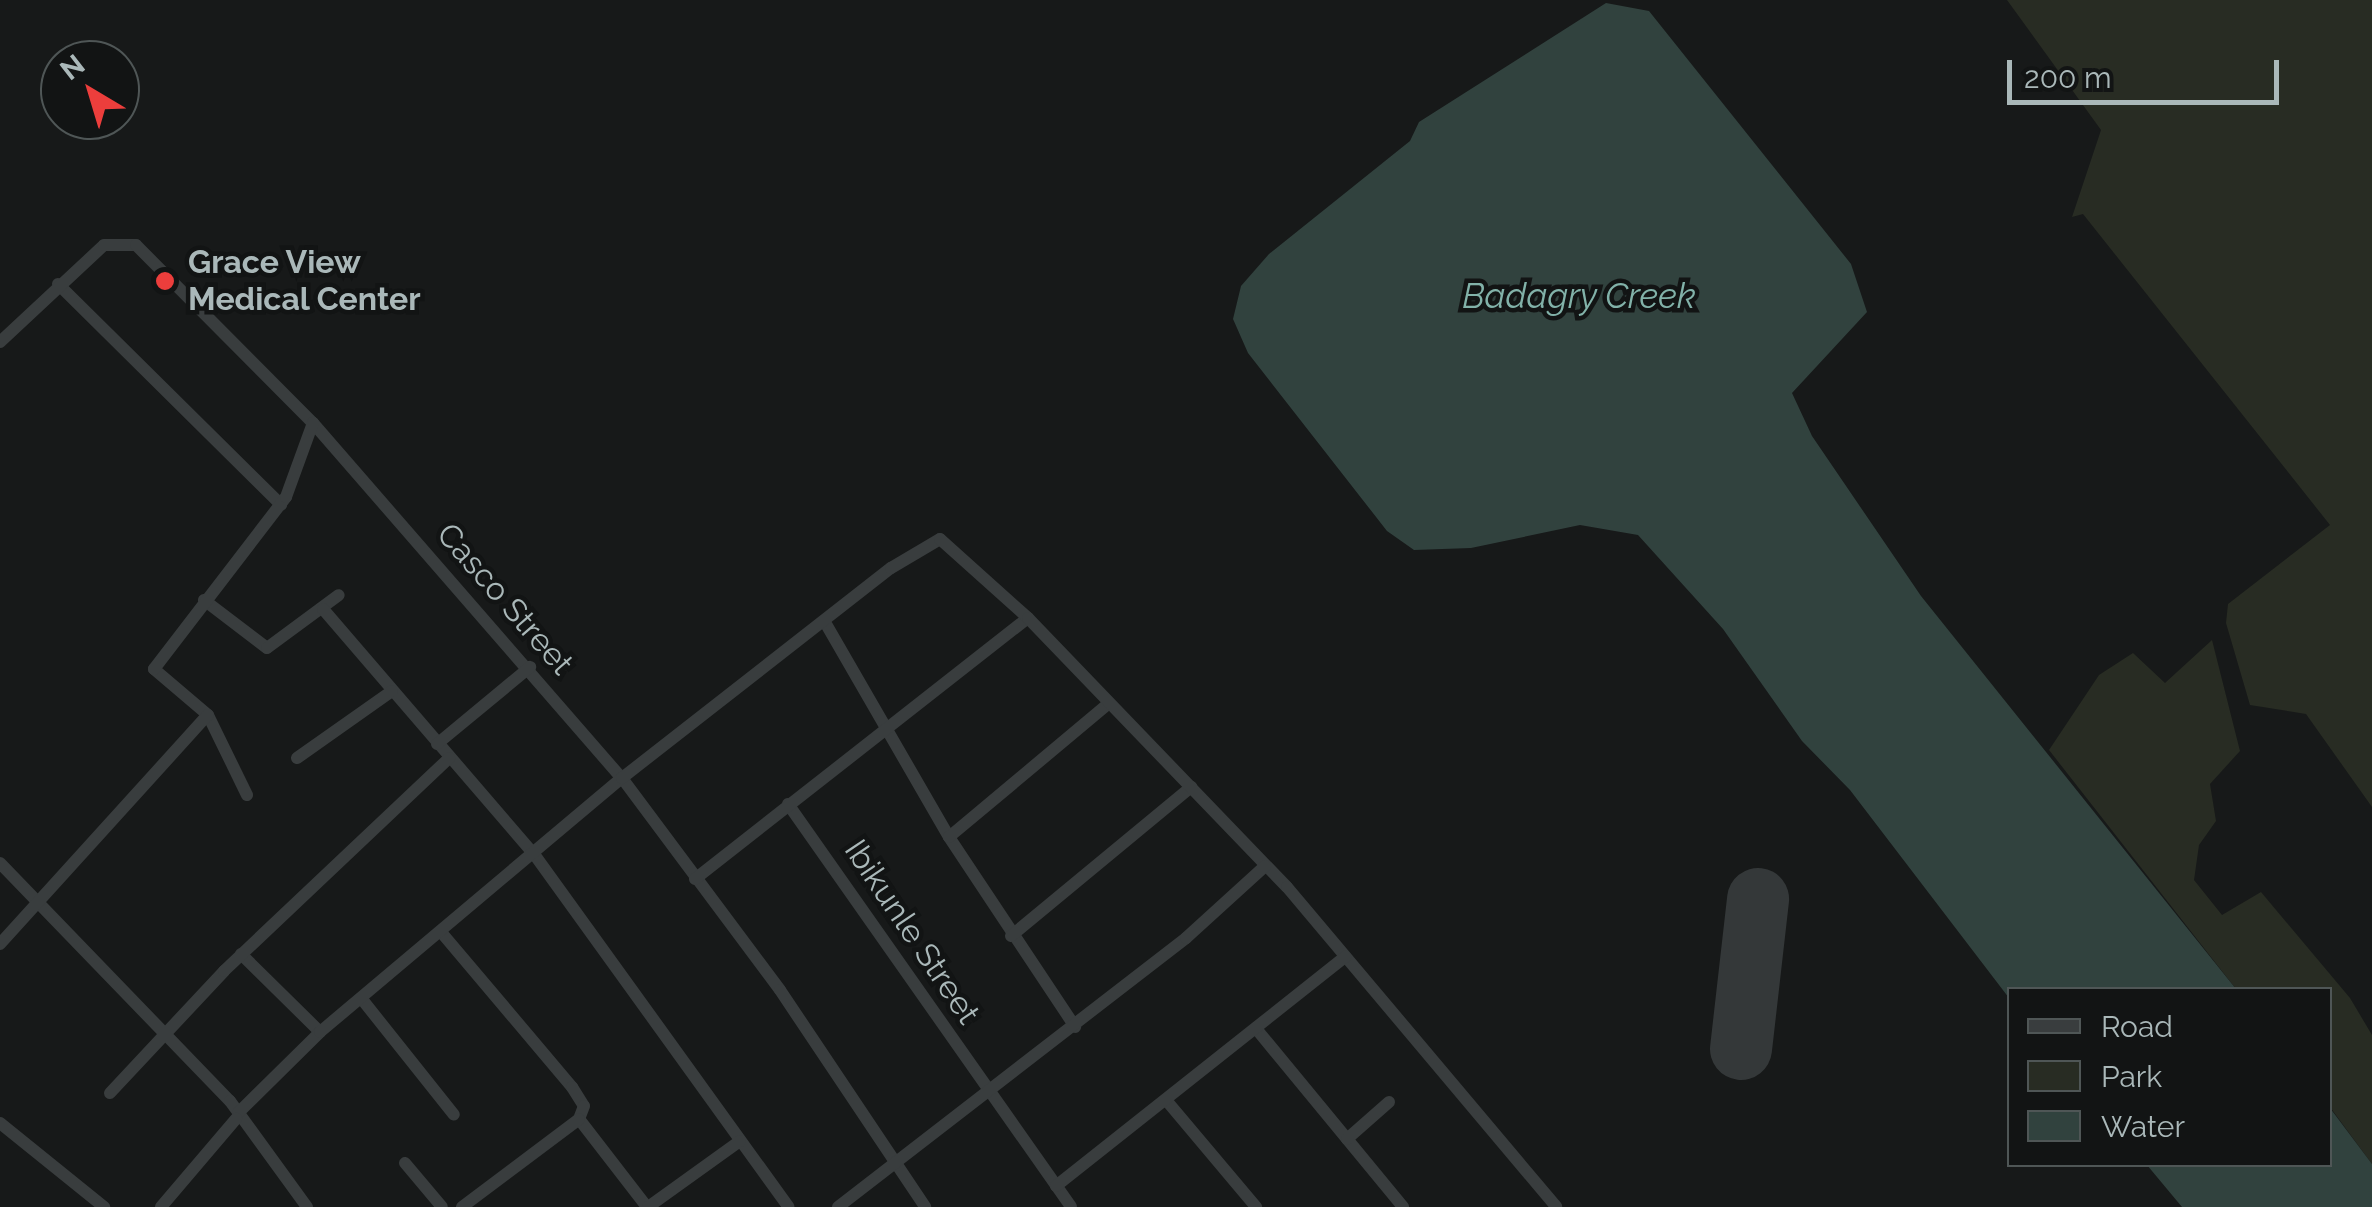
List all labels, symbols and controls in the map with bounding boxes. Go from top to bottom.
north arrow [40,40,140,140]
scale bar [2012,40,2284,102]
text: N [54,48,91,87]
text: 200 m [2024,60,2112,95]
place label: Grace View Medical Center [188,244,422,319]
marker: Grace View Medical Center [152,268,178,294]
water label: Badagry Creek [1462,275,1696,317]
street label: Casco Street [429,515,581,683]
street label: Ibikunle Street [836,833,988,1031]
legend [2007,987,2332,1167]
text: Road [2101,1009,2173,1044]
text: Park [2101,1059,2162,1094]
text: Water [2101,1109,2185,1144]

